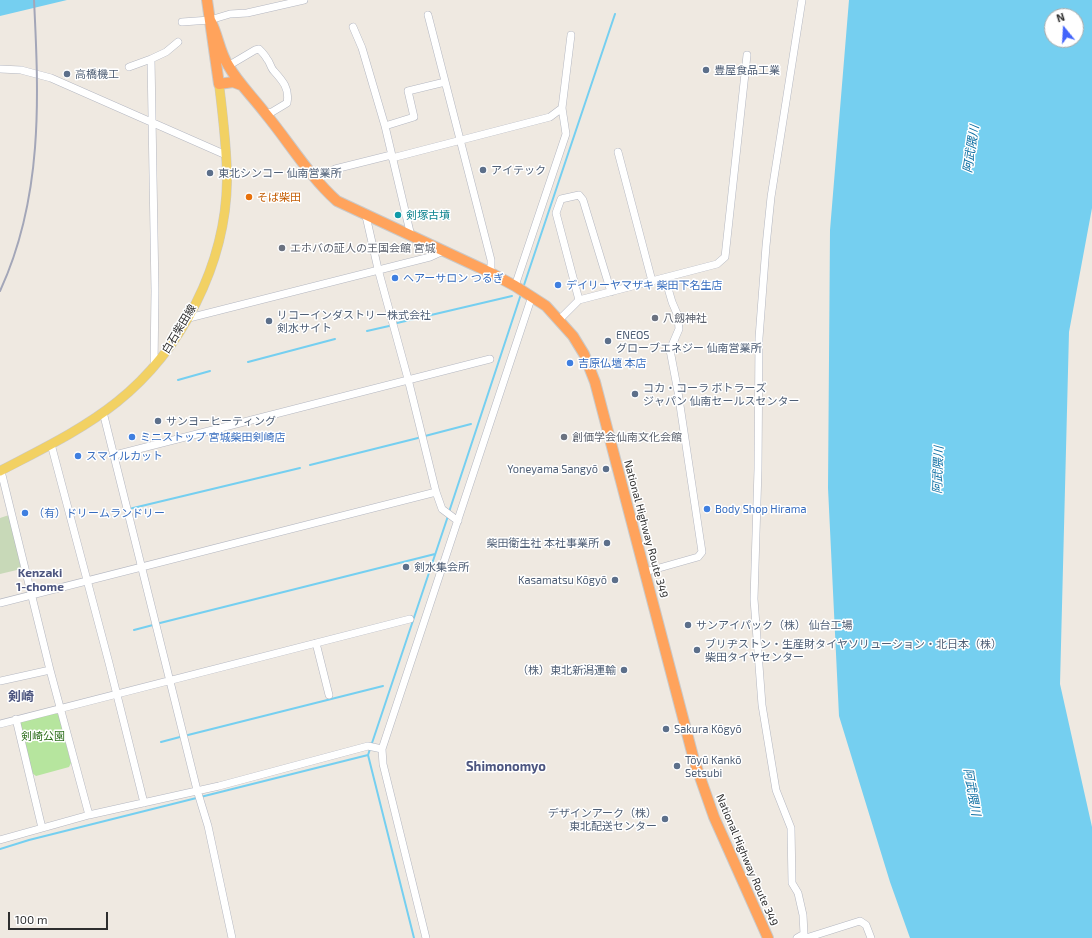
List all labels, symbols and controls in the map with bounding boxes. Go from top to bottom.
north arrow [1044,8,1084,48]
text: N [1055,10,1066,24]
place label: 豊屋食品工業 [714,63,780,77]
marker: 豊屋食品工業 [701,65,711,75]
place label: 高橋機工 [75,67,119,81]
marker: 高橋機工 [62,69,72,79]
water label: 阿武隈川 [960,124,982,174]
place label: アイテック [491,163,546,177]
marker: アイテック [478,165,488,175]
place label: 東北シンコー 仙南営業所 [218,166,341,180]
marker: 東北シンコー 仙南営業所 [205,168,215,178]
place label: そば柴田 [257,190,301,204]
marker: そば柴田 [244,192,254,202]
place label: 剣塚古墳 [406,208,450,222]
marker: 剣塚古墳 [393,210,403,220]
place label: エホバの証人の王国会館 宮城 [290,241,435,255]
marker: エホバの証人の王国会館 宮城 [277,243,287,253]
place label: ヘアーサロン つるぎ [403,271,504,285]
marker: ヘアーサロン つるぎ [390,273,400,283]
place label: デイリーヤマザキ 柴田下名生店 [566,278,722,292]
marker: デイリーヤマザキ 柴田下名生店 [553,280,563,290]
street label: 白石柴田線 [159,302,199,356]
place label: リコーインダストリー株式会社 剣水サイト [277,308,431,334]
place label: 八劔神社 [663,311,707,325]
marker: 八劔神社 [650,313,660,323]
marker: リコーインダストリー株式会社 剣水サイト [264,316,274,326]
place label: ENEOS グローブエネジー 仙南営業所 [616,328,761,354]
marker: ENEOS グローブエネジー 仙南営業所 [603,336,613,346]
place label: 吉原仏壇 本店 [578,356,646,370]
marker: 吉原仏壇 本店 [565,358,575,368]
place label: コカ・コーラ ボトラーズ ジャパン 仙南セールスセンター [643,381,799,407]
marker: コカ・コーラ ボトラーズ ジャパン 仙南セールスセンター [630,389,640,399]
place label: サンヨーヒーティング [166,414,276,428]
marker: サンヨーヒーティング [153,416,163,426]
place label: ミニストップ 宮城柴田剣崎店 [140,430,285,444]
place label: 創価学会仙南文化会館 [572,430,682,444]
marker: ミニストップ 宮城柴田剣崎店 [127,432,137,442]
marker: 創価学会仙南文化会館 [559,432,569,442]
water label: 阿武隈川 [930,446,946,494]
place label: スマイルカット [86,449,163,463]
marker: スマイルカット [73,451,83,461]
street label: National Highway Route 349 [621,459,671,599]
place label: Yoneyama Sangyō [507,462,598,476]
marker: Yoneyama Sangyō [601,464,611,474]
place label: Body Shop Hirama [715,502,806,516]
marker: Body Shop Hirama [702,504,712,514]
place label: （有）ドリームランドリー [33,506,165,520]
marker: （有）ドリームランドリー [20,508,30,518]
place label: 柴田衛生社 本社事業所 [487,536,599,550]
marker: 柴田衛生社 本社事業所 [602,538,612,548]
place label: 剣水集会所 [414,560,469,574]
marker: 剣水集会所 [401,562,411,572]
district label: Kenzaki 1-chome [16,566,64,594]
place label: Kasamatsu Kōgyō [518,573,607,587]
marker: Kasamatsu Kōgyō [610,575,620,585]
place label: サンアイパック（株） 仙台工場 [696,618,852,632]
marker: サンアイパック（株） 仙台工場 [683,620,693,630]
place label: ブリヂストン・生産財タイヤソリューション・北日本（株） 柴田タイヤセンター [705,637,1002,663]
marker: ブリヂストン・生産財タイヤソリューション・北日本（株） 柴田タイヤセンター [692,645,702,655]
place label: （株）東北新潟運輸 [517,663,616,677]
marker: （株）東北新潟運輸 [619,665,629,675]
district label: 剣崎 [8,689,34,705]
place label: Sakura Kōgyō [674,722,742,736]
marker: Sakura Kōgyō [661,724,671,734]
park label: 剣崎公園 [21,729,65,743]
place label: Tōyū Kankō Setsubi [685,753,741,779]
district label: Shimonomyo [466,759,546,775]
marker: Tōyū Kankō Setsubi [672,761,682,771]
water label: 阿武隈川 [961,767,983,817]
street label: National Highway Route 349 [713,792,781,928]
place label: デザインアーク（株） 東北配送センター [548,806,657,832]
marker: デザインアーク（株） 東北配送センター [660,814,670,824]
scale bar [10,904,110,930]
text: 100 m [15,912,47,926]

